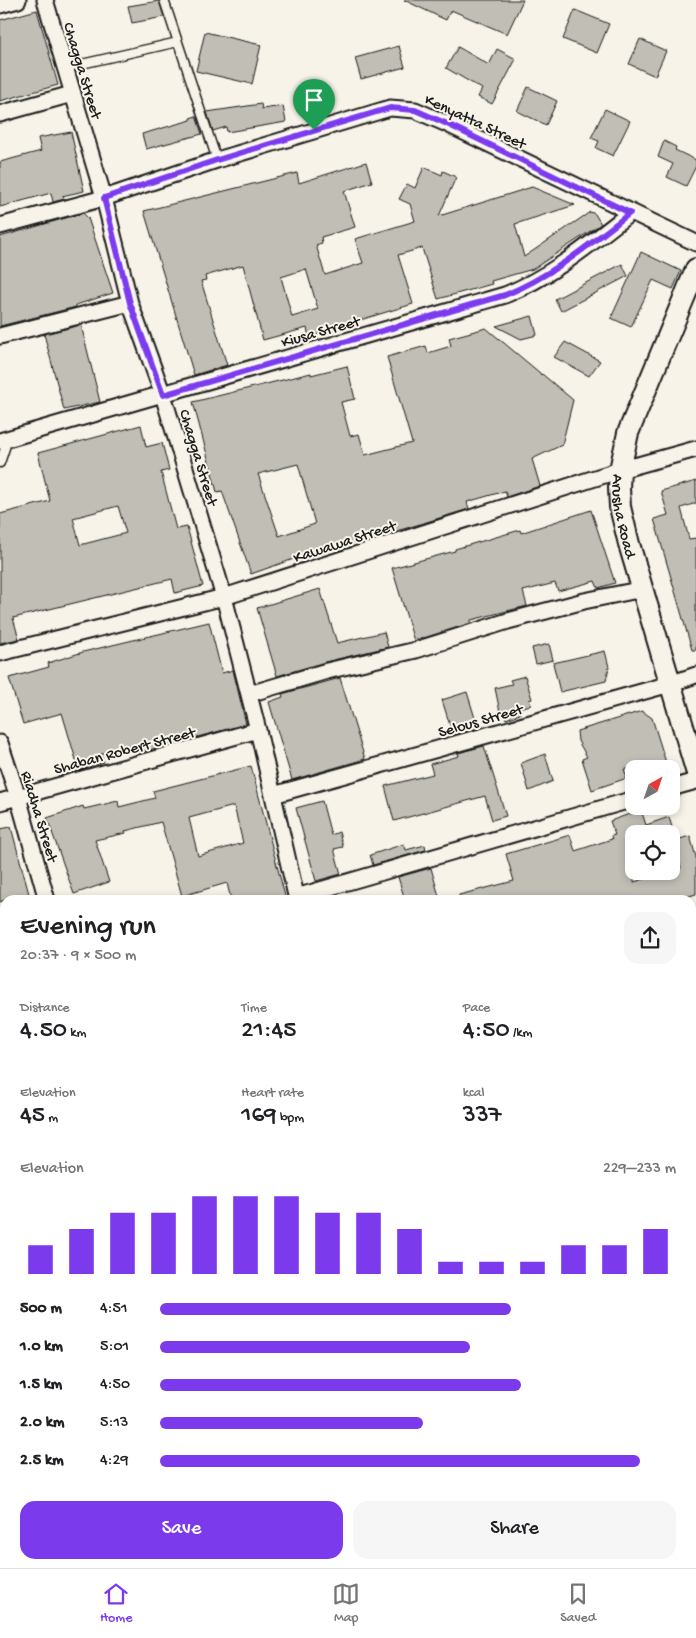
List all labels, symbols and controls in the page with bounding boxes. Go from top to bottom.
street label: Chagga Street [57,21,105,123]
pin [293,79,335,130]
icon: arrive [300,86,328,114]
street label: Kenyatta Street [421,91,530,156]
street label: Kiusa Street [279,313,364,354]
street label: Chagga Street [173,408,221,510]
street label: Arusha Road [606,473,639,563]
street label: Kawawa Street [291,517,400,569]
street label: Selous Street [436,701,527,744]
street label: Shaban Robert Street [52,724,199,780]
north arrow [625,760,680,815]
map controls [625,760,680,880]
street label: Riadha Street [15,769,61,866]
button: locate [625,825,680,880]
text: Evening run [20,911,156,944]
button: share [624,912,676,964]
text: 20:37 · 9 × 500 m [20,947,136,966]
text: Distance [20,1000,69,1017]
text: Time [241,1000,267,1017]
text: Pace [463,1000,490,1017]
text: 4.50 [20,1017,67,1046]
text: 21:45 [241,1017,297,1046]
text: 4:50 [463,1017,510,1046]
text: km [67,1025,87,1042]
text: /km [510,1025,533,1042]
text: Elevation [20,1085,76,1102]
text: Heart rate [241,1085,304,1102]
text: kcal [463,1085,485,1102]
text: 45 [20,1102,45,1131]
text: 169 [241,1102,277,1131]
text: 337 [463,1102,502,1131]
text: m [45,1110,58,1127]
text: bpm [277,1110,304,1127]
text: Elevation [20,1160,84,1179]
text: 229–233 m [603,1160,676,1179]
text: 500 m [20,1300,62,1319]
text: 4:51 [100,1300,127,1319]
text: 1.0 km [20,1338,63,1357]
text: 5:01 [100,1338,129,1357]
text: 1.5 km [20,1376,62,1395]
text: 4:50 [100,1376,130,1395]
text: 2.0 km [20,1414,64,1433]
text: 5:13 [100,1414,128,1433]
text: 2.5 km [20,1452,64,1471]
text: 4:29 [100,1452,128,1471]
button: Save [20,1501,343,1559]
button: Share [353,1501,676,1559]
tab: Home [100,1580,132,1627]
tab: Map [332,1580,360,1627]
tab: Saved [560,1580,596,1627]

